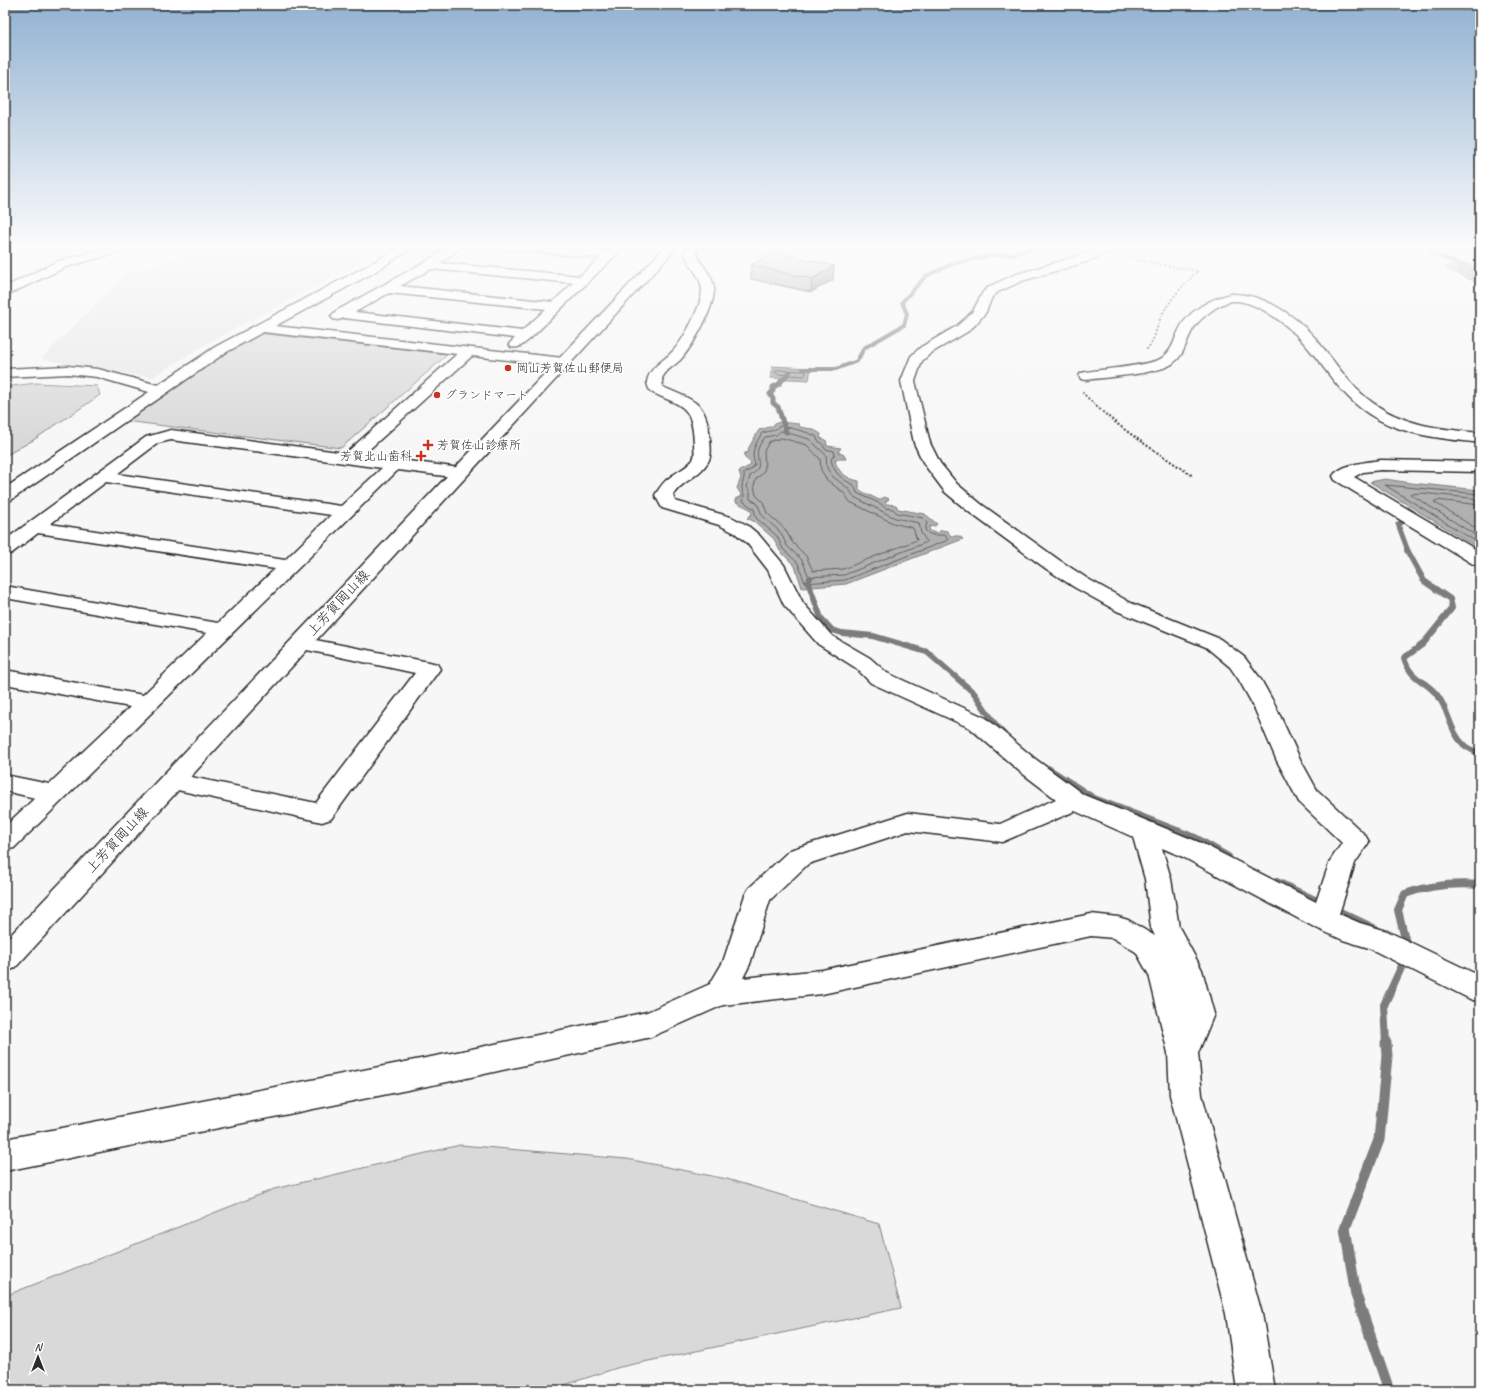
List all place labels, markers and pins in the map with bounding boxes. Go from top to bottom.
place label: 岡山芳賀佐山郵便局 [516,360,624,376]
marker: 岡山芳賀佐山郵便局 [503,363,513,373]
place label: グランドマート [445,387,529,403]
marker: グランドマート [432,390,442,400]
place label: 芳賀佐山診療所 [437,437,521,453]
marker: 芳賀佐山診療所 [422,439,434,451]
place label: 芳賀北山歯科 [340,448,412,464]
marker: 芳賀北山歯科 [415,450,427,462]

